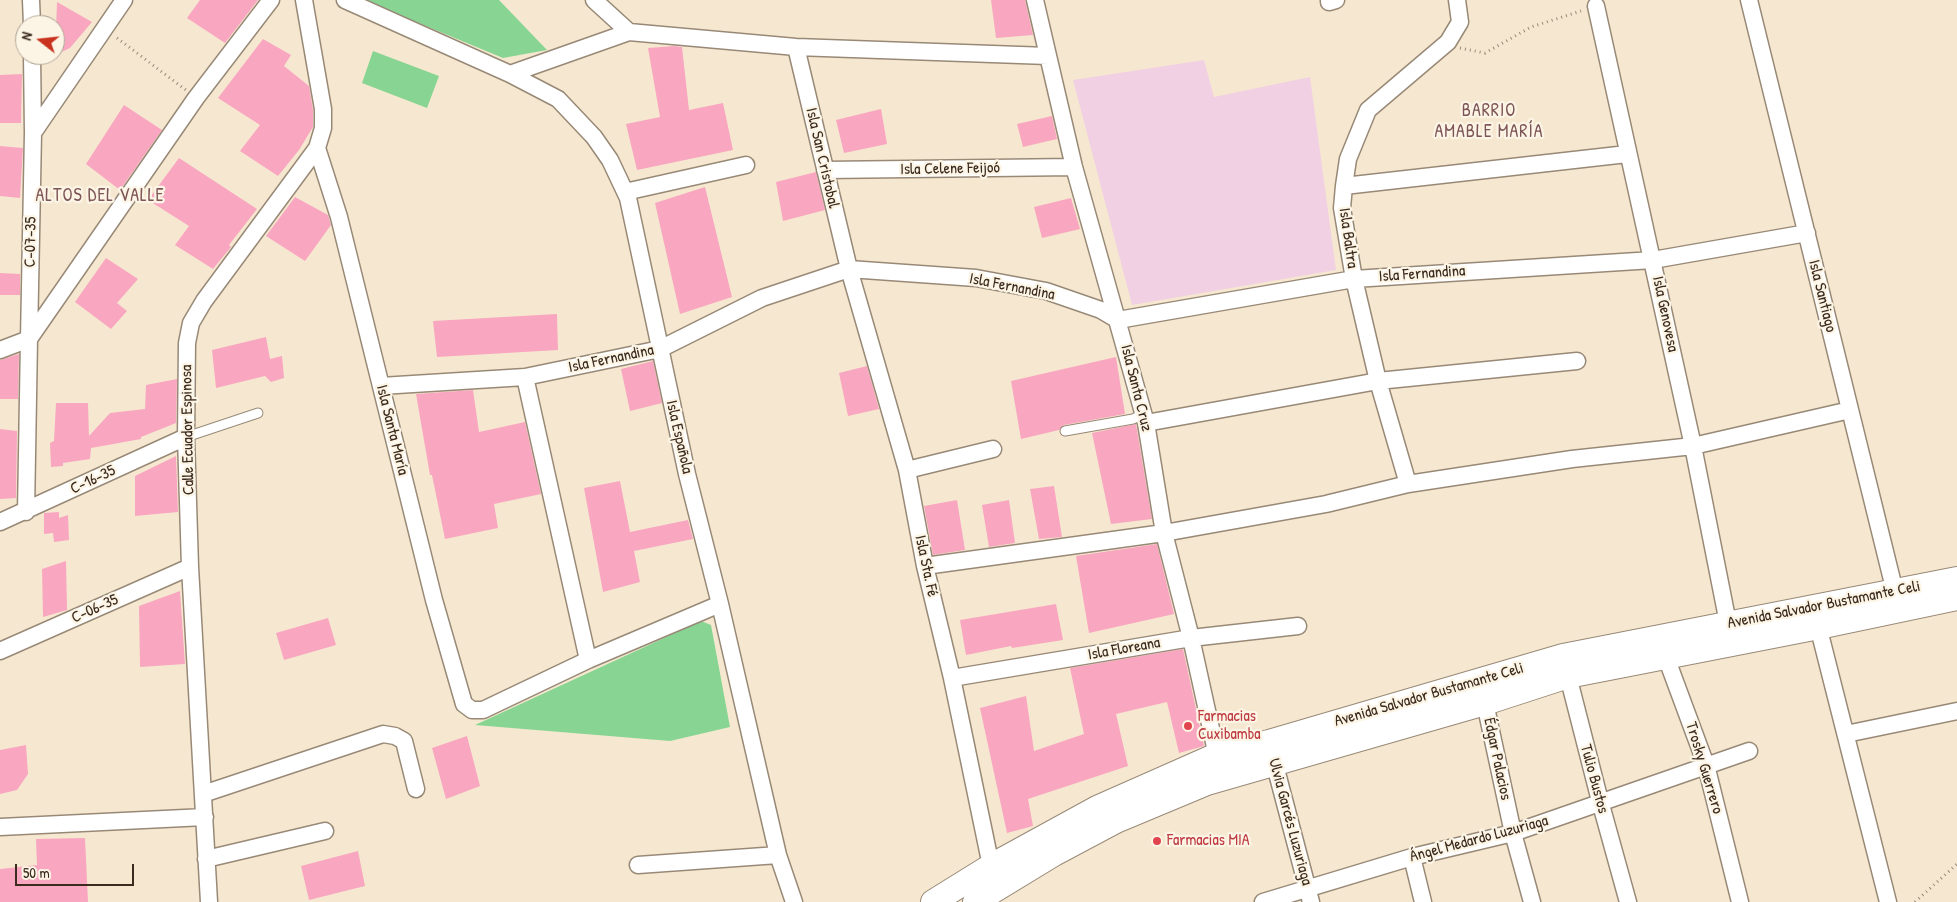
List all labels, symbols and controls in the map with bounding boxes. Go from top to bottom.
north arrow [15,15,65,65]
text: N [16,30,36,42]
district label: BARRIO AMABLE MARÍA [1433,100,1545,142]
street label: Isla San Cristobal [801,106,843,210]
street label: Isla Celene Feijoó [900,159,1000,179]
district label: ALTOS DEL VALLE [34,185,166,207]
street label: Isla Baltra [1334,207,1362,269]
street label: C-07-35 [21,216,41,268]
street label: Isla Santiago [1804,258,1840,334]
street label: Isla Fernandina [1378,261,1466,287]
street label: Isla Fernandina [968,269,1056,305]
street label: Isla Genovesa [1648,274,1682,354]
street label: Isla Fernandina [567,341,655,377]
street label: Isla Santa Cruz [1116,343,1156,433]
street label: Calle Ecuador Espinosa [177,365,199,495]
street label: Isla Santa María [372,383,412,477]
street label: Isla Española [661,398,697,476]
street label: C-16-35 [67,461,119,499]
street label: Isla Sta. Fé [910,533,942,599]
street label: Avenida Salvador Bustamante Celi [1726,577,1922,633]
street label: C-06-35 [69,590,121,628]
street label: Isla Floreana [1086,633,1162,665]
street label: Avenida Salvador Bustamante Celi [1332,659,1526,731]
place label: Farmacias Cuxibamba [1198,707,1261,745]
street label: Édgar Palacios [1479,716,1515,802]
marker: Farmacias Cuxibamba [1182,720,1194,732]
street label: Trosky Guerrero [1681,720,1727,816]
street label: Tulio Bustos [1576,742,1612,816]
street label: Ulvia Garcés Luzuriaga [1264,756,1316,888]
street label: Ángel Medardo Luzuriaga [1408,811,1550,867]
place label: Farmacias MIA [1167,831,1250,851]
marker: Farmacias MIA [1151,835,1163,847]
scale bar [18,854,136,886]
text: 50 m [23,862,50,883]

